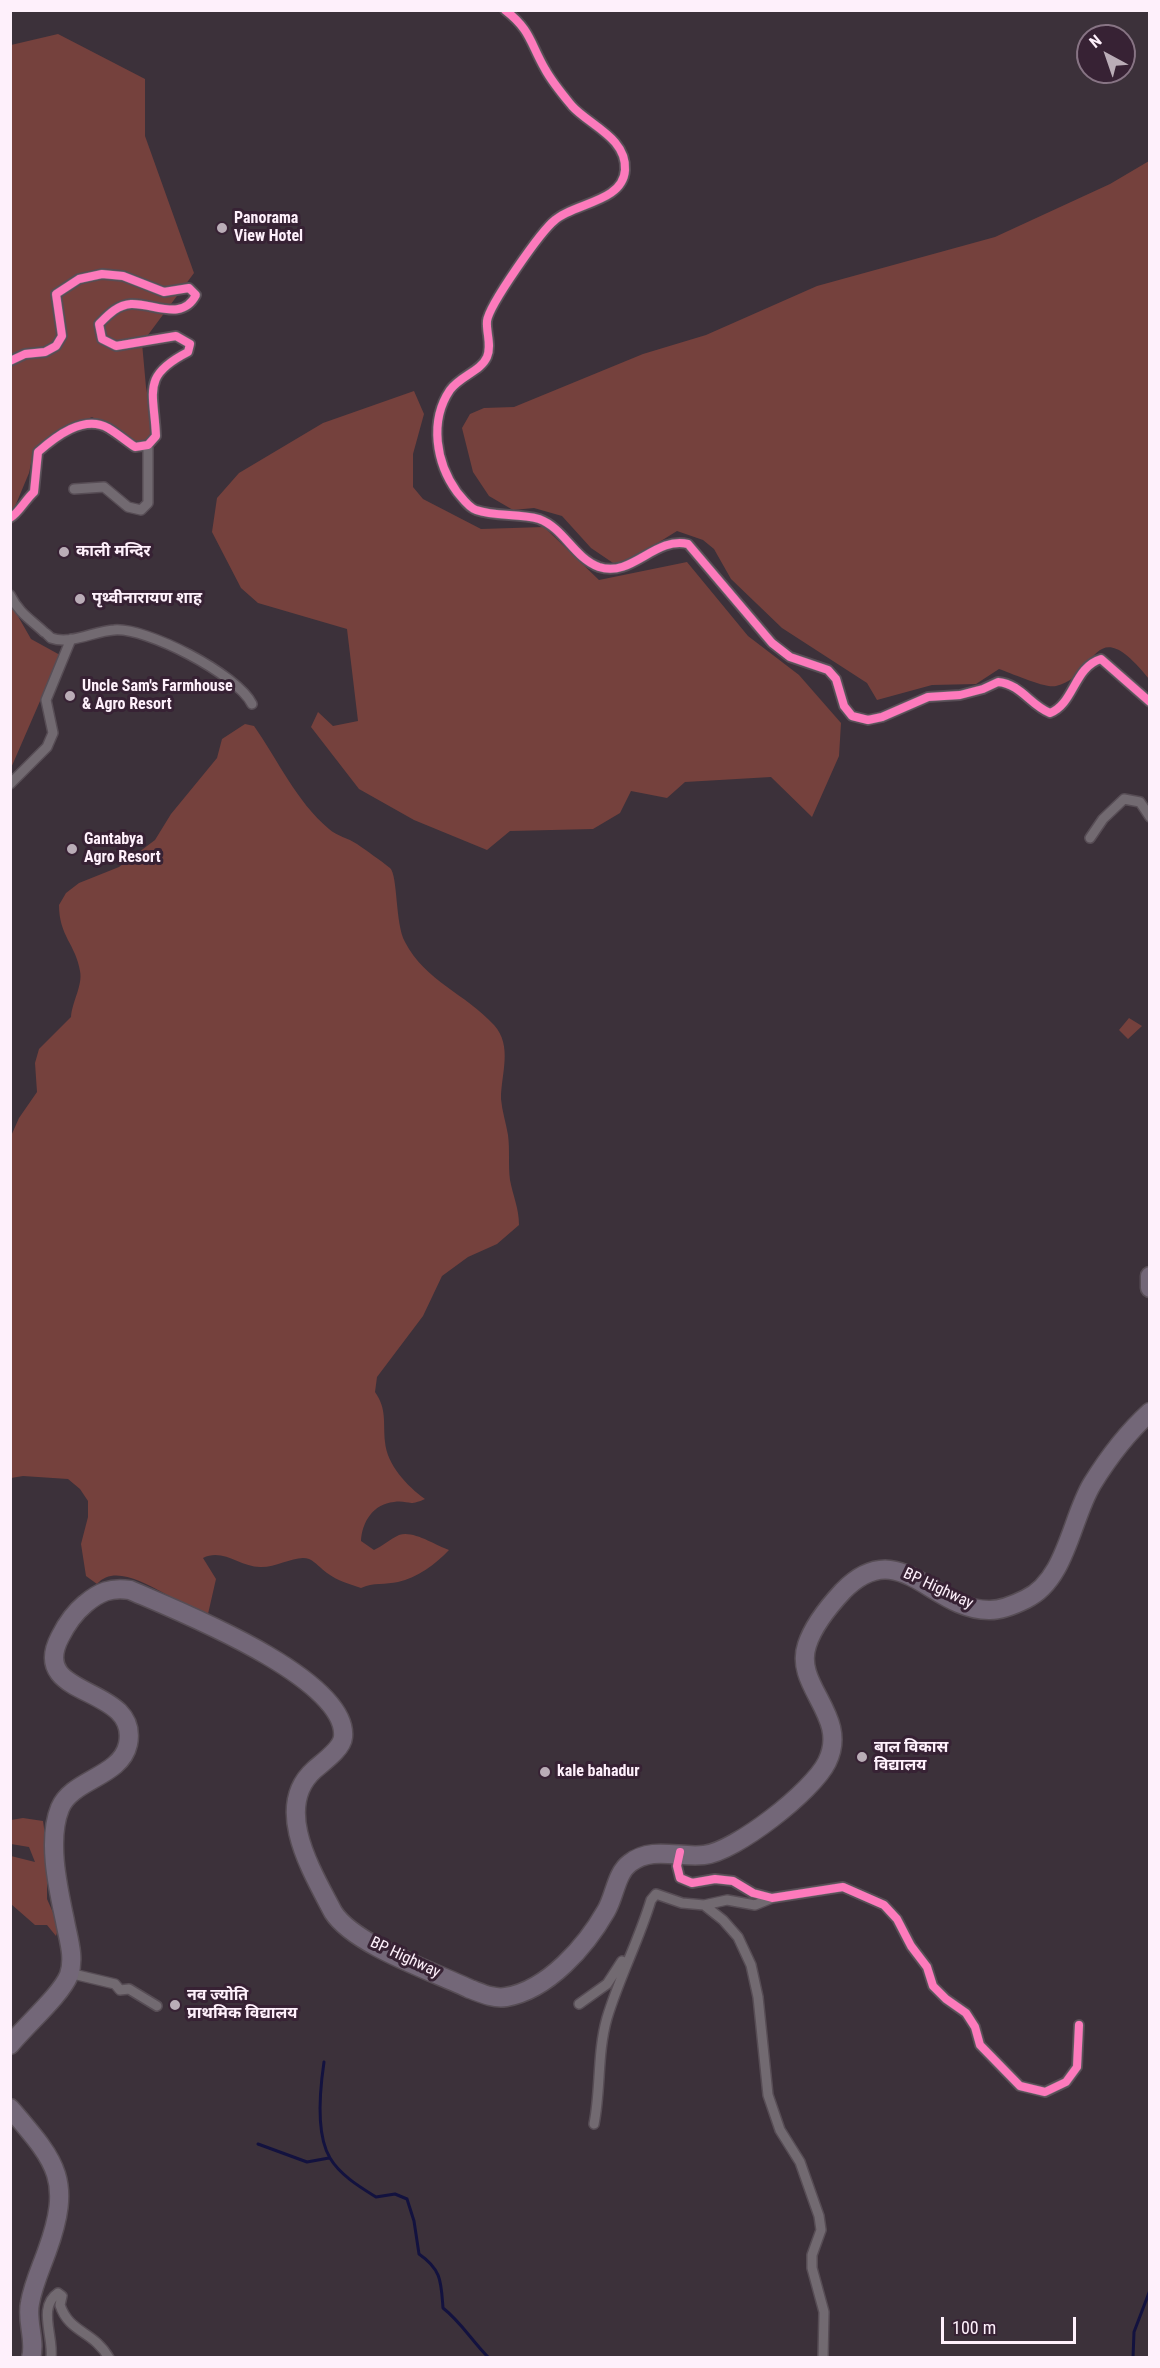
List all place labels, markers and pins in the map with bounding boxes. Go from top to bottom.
place label: Panorama View Hotel [234,209,303,247]
marker: Panorama View Hotel [215,221,229,235]
place label: काली मन्दिर [76,542,151,562]
marker: काली मन्दिर [57,545,71,559]
place label: पृथ्वीनारायण शाह [92,589,202,609]
marker: पृथ्वीनारायण शाह [73,592,87,606]
place label: Uncle Sam's Farmhouse & Agro Resort [82,677,233,715]
marker: Uncle Sam's Farmhouse & Agro Resort [63,689,77,703]
place label: Gantabya Agro Resort [84,830,161,868]
marker: Gantabya Agro Resort [65,842,79,856]
place label: बाल विकास विद्यालय [874,1738,948,1776]
marker: बाल विकास विद्यालय [855,1750,869,1764]
place label: kale bahadur [557,1762,640,1782]
marker: kale bahadur [538,1765,552,1779]
place label: नव ज्योति प्राथमिक विद्यालय [187,1986,297,2024]
marker: नव ज्योति प्राथमिक विद्यालय [168,1998,182,2012]

